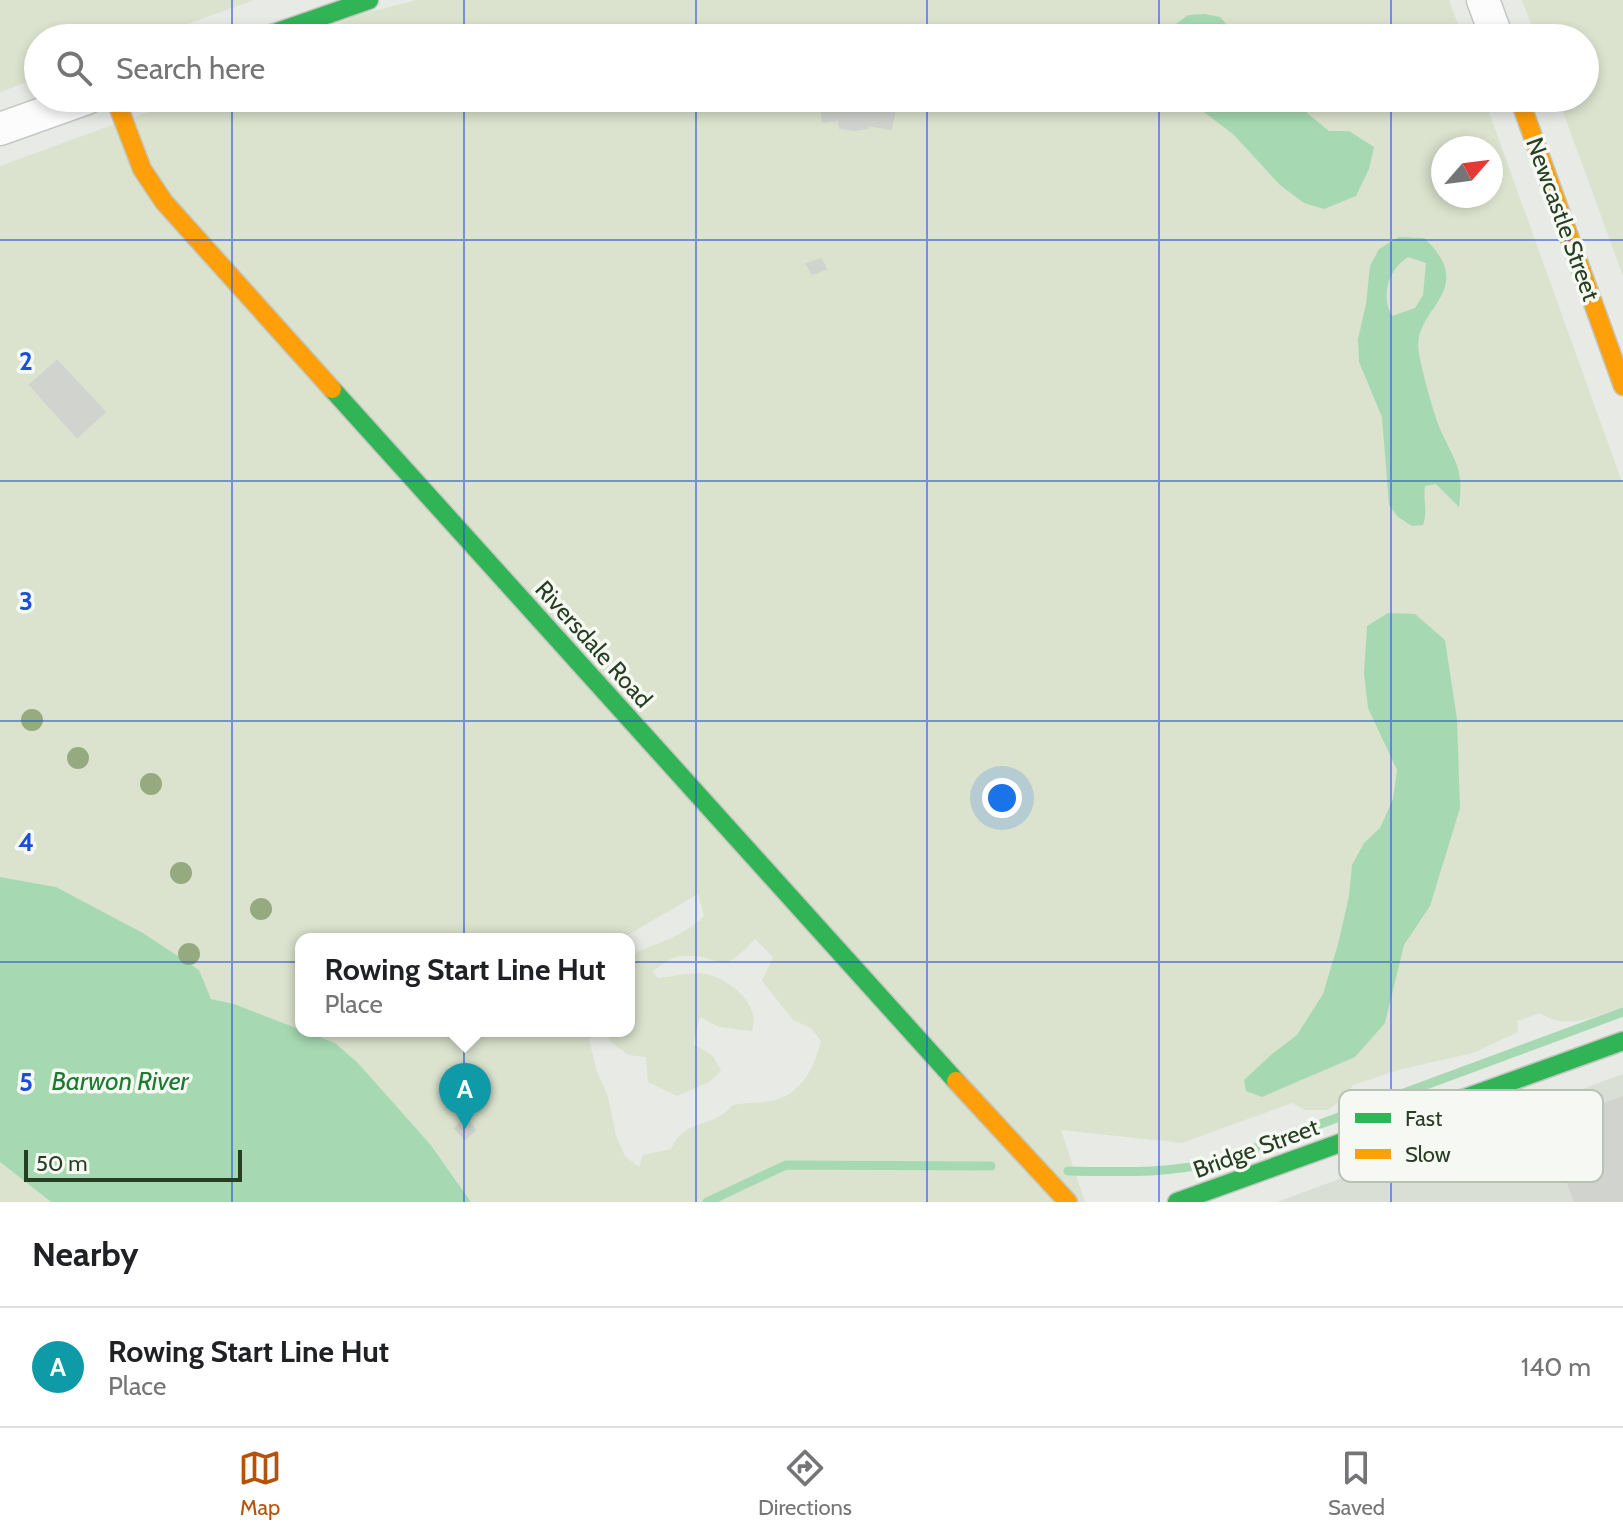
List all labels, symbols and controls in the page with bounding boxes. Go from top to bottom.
search box [24,24,1599,112]
icon: search [52,46,96,90]
text: Search here [116,50,265,87]
street label: Newcastle Street [1520,133,1606,305]
north arrow [1431,136,1503,208]
text: 2 [19,345,33,377]
street label: Riversdale Road [529,575,659,713]
text: 3 [19,585,33,617]
your location [982,778,1022,818]
text: 4 [18,826,34,858]
popup [295,933,635,1037]
text: Rowing Start Line Hut [324,951,606,988]
text: Place [324,988,383,1020]
pin: A [439,1063,491,1129]
water label: Barwon River [51,1065,190,1097]
text: 5 [19,1066,33,1098]
legend [1339,1090,1603,1182]
text: Fast [1405,1105,1443,1132]
street label: Bridge Street [1189,1112,1323,1184]
text: Slow [1405,1141,1451,1168]
scale bar [24,1146,242,1182]
text: 50 m [36,1150,88,1177]
text: Nearby [32,1233,139,1275]
text: Rowing Start Line Hut [108,1333,389,1370]
text: A [50,1351,66,1383]
text: 140 m [1521,1351,1591,1383]
text: Place [108,1370,166,1402]
tab: Map [238,1446,282,1521]
tab: Directions [758,1446,852,1521]
tab: Saved [1328,1446,1385,1521]

